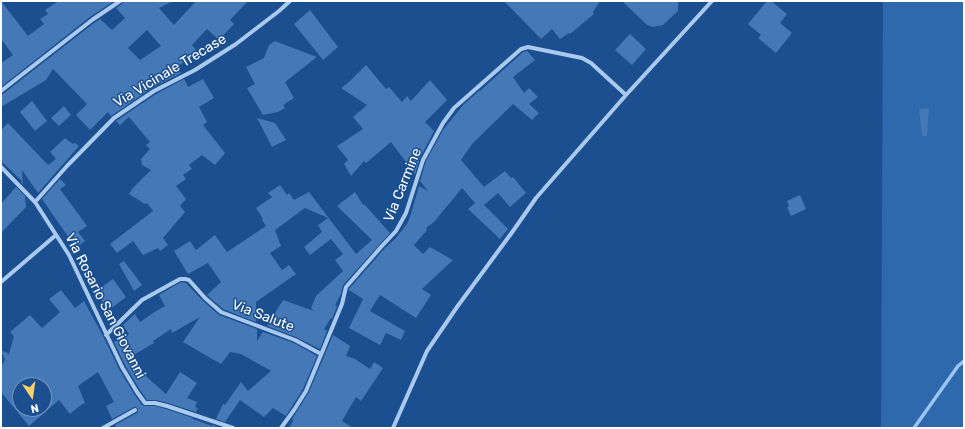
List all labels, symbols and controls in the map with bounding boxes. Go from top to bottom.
street label: Via Vicinale Trecase [111,31,229,111]
street label: Via Carmine [381,146,425,224]
street label: Via Rosario San Giovanni [61,231,149,381]
street label: Via Salute [230,296,296,336]
north arrow [12,377,52,417]
text: N [29,401,40,415]

